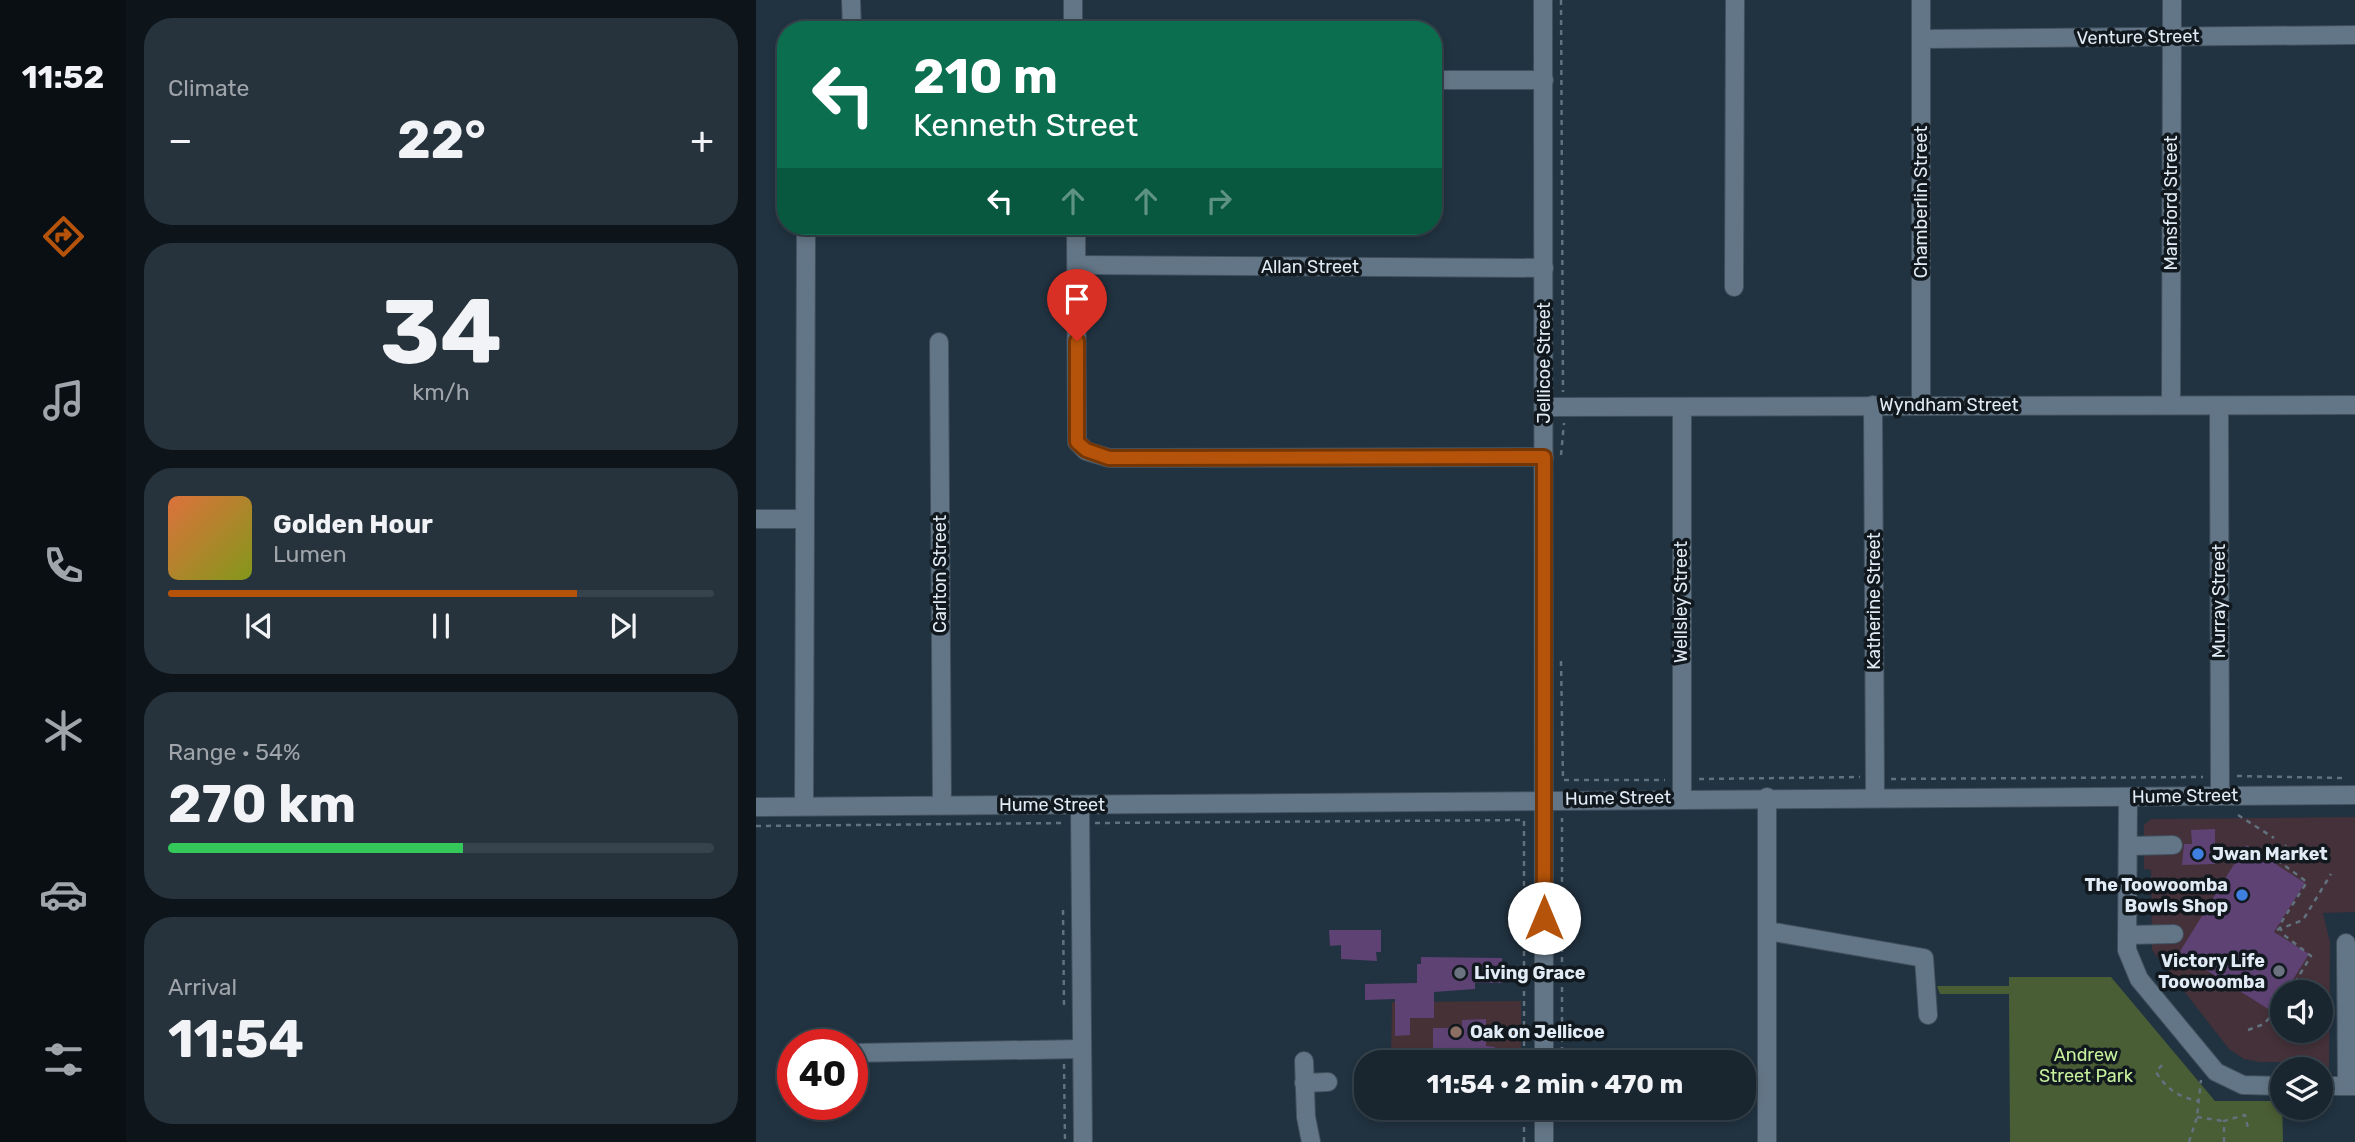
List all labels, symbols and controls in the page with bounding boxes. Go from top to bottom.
street label: Venture Street [2076,25,2200,49]
text: 210 m [913,47,1058,105]
icon: left [798,49,889,140]
text: 11:52 [22,58,104,96]
text: Climate [168,74,249,102]
text: Kenneth Street [913,106,1138,144]
text: 22° [397,109,486,171]
text: − [168,117,193,163]
text: + [690,117,714,163]
street label: Chamberlin Street [1910,126,1932,278]
street label: Mansford Street [2160,135,2182,271]
icon: left [981,182,1019,220]
icon: ahead [1054,182,1092,220]
icon: ahead [1127,182,1165,220]
icon: right [1200,182,1238,220]
icon: directions [39,212,88,261]
street label: Allan Street [1261,256,1359,278]
pin [1047,269,1107,341]
text: 34 [380,278,502,386]
icon: arrive [1058,280,1096,318]
street label: Jellicoe Street [1533,302,1555,424]
icon: music [39,376,88,425]
text: km/h [412,378,470,406]
street label: Wyndham Street [1879,394,2019,416]
text: Golden Hour [273,509,433,540]
street label: Carlton Street [929,515,951,633]
street label: Katherine Street [1863,532,1885,670]
text: Lumen [273,540,347,568]
icon: phone [39,541,88,590]
street label: Wellsley Street [1670,541,1692,663]
street label: Murray Street [2208,544,2230,658]
icon: previous [240,607,278,645]
icon: pause [422,607,460,645]
icon: next [604,607,642,645]
icon: climate [39,706,88,755]
text: Range · 54% [168,738,301,766]
text: 270 km [168,773,356,835]
street label: Hume Street [2132,784,2238,808]
street label: Hume Street [1565,786,1671,810]
street label: Hume Street [999,794,1105,816]
place label: Jwan Market [2212,843,2328,865]
marker: Jwan Market [2190,846,2206,862]
icon: car [39,870,88,919]
place label: The Toowoomba Bowls Shop [2084,874,2228,917]
position arrow [1507,881,1581,955]
marker: The Toowoomba Bowls Shop [2234,887,2250,903]
place label: Victory Life Toowoomba [2158,950,2265,993]
place label: Living Grace [1474,962,1586,984]
marker: Victory Life Toowoomba [2271,963,2287,979]
marker: Living Grace [1452,965,1468,981]
text: Arrival [168,973,237,1001]
map controls [2270,980,2333,1120]
button: sound [2270,980,2333,1043]
text: 11:54 [168,1008,304,1070]
place label: Oak on Jellicoe [1470,1021,1605,1043]
marker: Oak on Jellicoe [1448,1024,1464,1040]
speed limit sign: 40 [777,1029,868,1120]
icon: filters [39,1035,88,1084]
park label: Andrew Street Park [2039,1044,2134,1087]
button: layers [2270,1057,2333,1120]
text: 11:54 · 2 min · 470 m [1427,1069,1683,1100]

